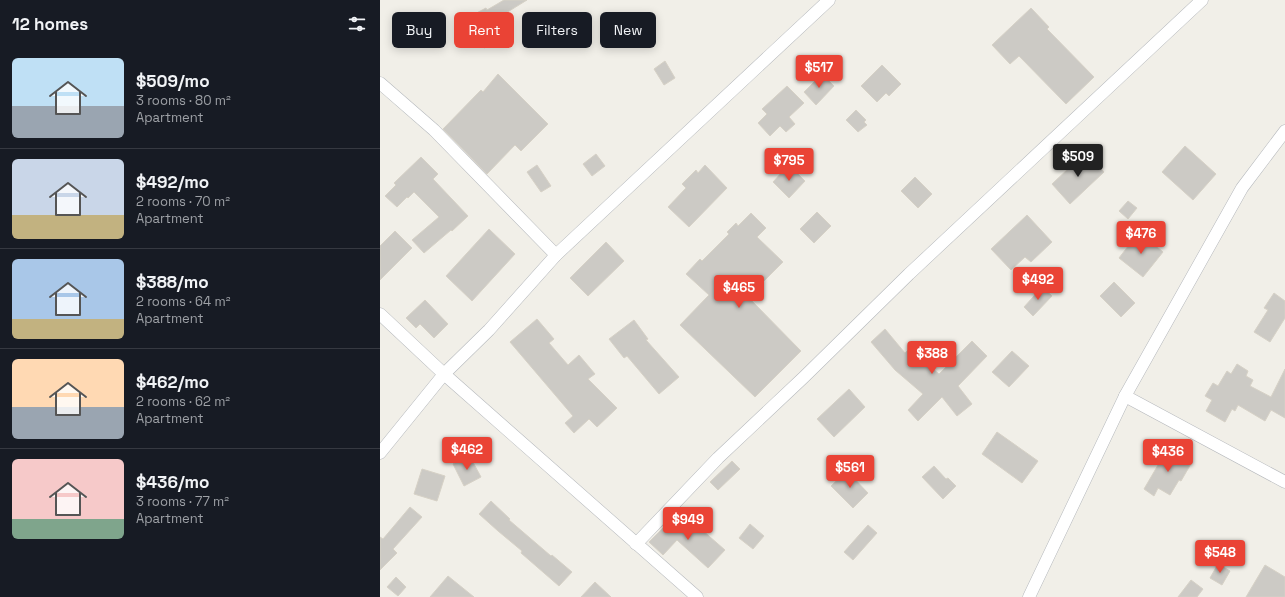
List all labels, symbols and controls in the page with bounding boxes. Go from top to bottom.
chip: Buy [392,12,446,48]
chip: Rent [454,12,514,48]
chip: Filters [522,12,592,48]
chip: New [600,12,656,48]
text: 12 homes [12,13,88,35]
icon: filters [346,13,368,35]
pin: $517 [795,55,843,89]
text: $517 [805,59,833,76]
text: $509/mo [136,70,210,92]
icon: home [44,74,92,122]
text: 3 rooms · 80 m² [136,92,231,109]
text: Apartment [136,109,204,126]
pin: $509 [1054,144,1102,178]
pin: $795 [765,148,813,182]
text: $509 [1062,148,1094,165]
text: $795 [774,152,804,169]
text: $492/mo [136,171,209,193]
icon: home [44,175,92,223]
text: 2 rooms · 70 m² [136,193,230,210]
text: Apartment [136,210,204,227]
pin: $476 [1117,221,1165,255]
text: $476 [1126,225,1156,242]
pin: $492 [1014,267,1062,301]
text: $388/mo [136,271,209,293]
text: $492 [1022,271,1054,288]
icon: home [44,275,92,323]
pin: $465 [715,275,763,309]
text: $465 [723,279,755,296]
text: 2 rooms · 64 m² [136,293,230,310]
text: Apartment [136,310,204,327]
pin: $388 [908,341,956,375]
text: $388 [916,345,948,362]
text: $462/mo [136,371,209,393]
icon: home [44,375,92,423]
text: 2 rooms · 62 m² [136,393,230,410]
text: Apartment [136,410,204,427]
pin: $462 [443,437,491,471]
pin: $436 [1144,439,1192,473]
text: $462 [451,441,483,458]
text: $436 [1152,443,1184,460]
pin: $561 [826,455,874,489]
text: $561 [835,459,865,476]
text: $436/mo [136,471,209,493]
icon: home [44,475,92,523]
text: 3 rooms · 77 m² [136,493,229,510]
pin: $949 [664,507,712,541]
text: Apartment [136,510,204,527]
text: $949 [672,511,704,528]
pin: $548 [1196,540,1244,574]
text: $548 [1204,544,1236,561]

